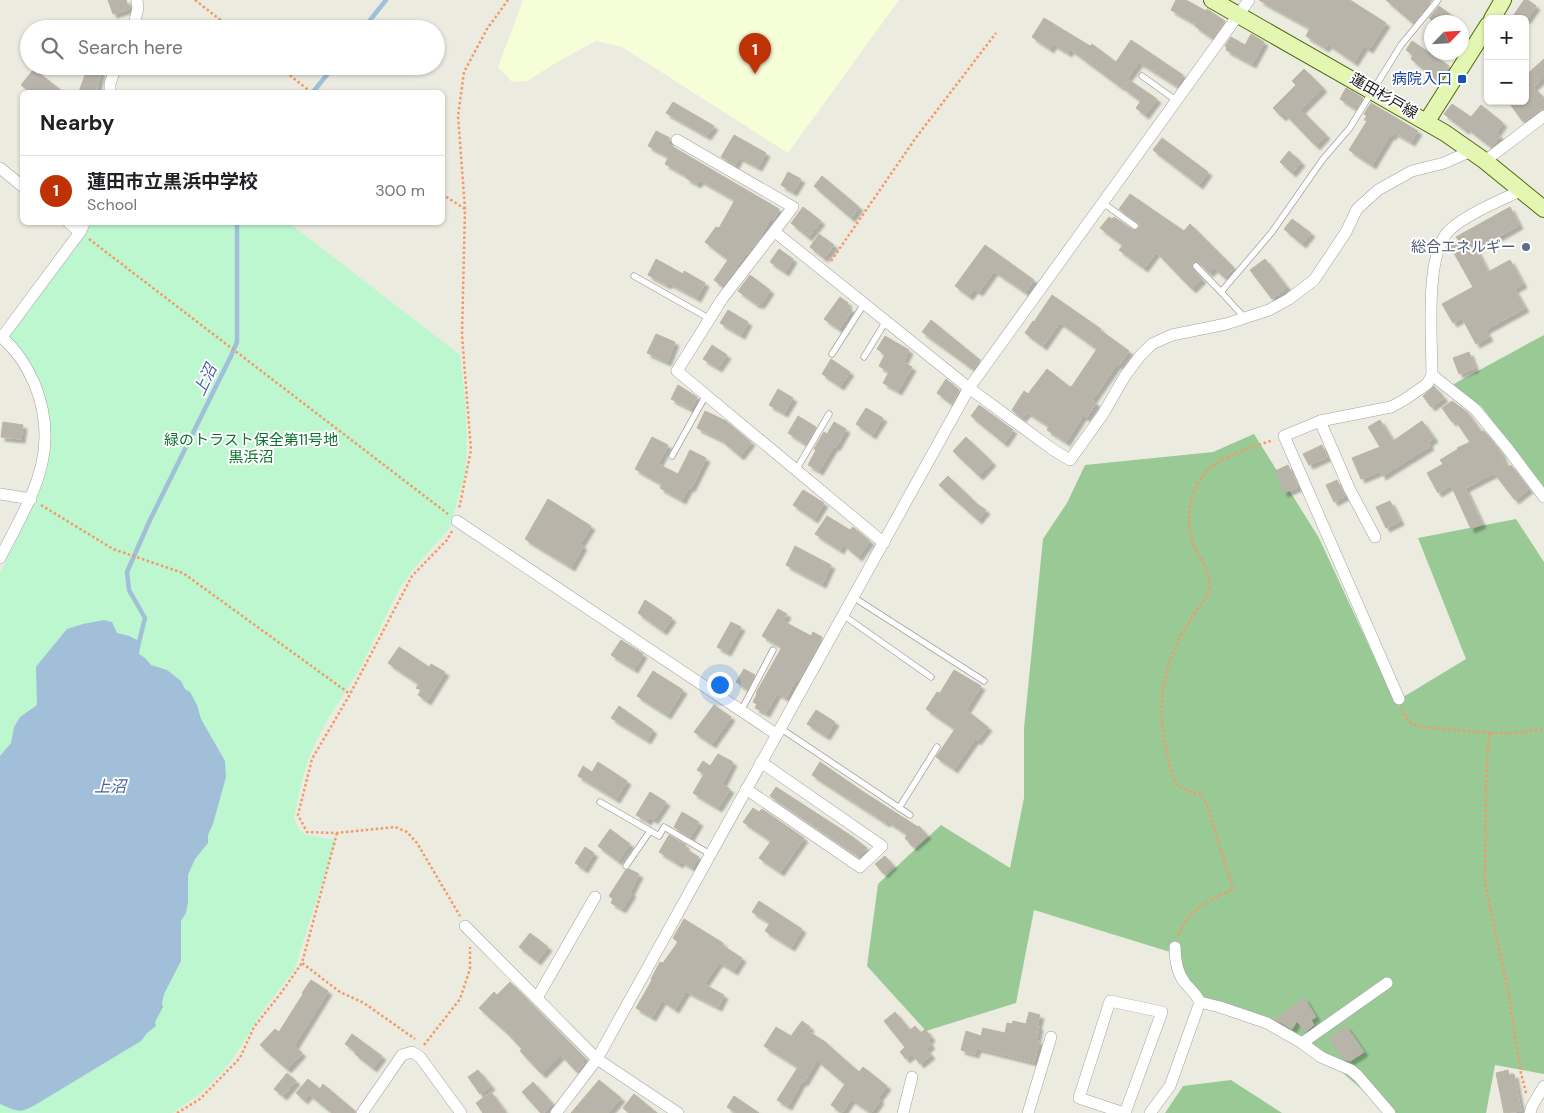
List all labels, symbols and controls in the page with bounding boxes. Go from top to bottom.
north arrow [1424,15,1469,60]
map controls [1484,15,1529,105]
button: + [1484,15,1529,60]
search box [20,20,445,75]
pin: 1 [739,33,771,74]
icon: search [38,34,66,62]
text: Search here [78,35,183,60]
button: − [1484,60,1529,105]
street label: 蓮田杉戸線 [1347,69,1421,123]
place label: 病院入口 [1392,69,1452,89]
marker: 病院入口 [1456,73,1468,85]
text: Nearby [40,109,114,137]
text: 蓮田市立黒浜中学校 [87,169,258,194]
text: 1 [53,180,59,201]
text: 300 m [375,180,425,201]
text: School [87,194,137,215]
place label: 総合エネルギー [1411,237,1516,257]
marker: 総合エネルギー [1520,241,1532,253]
water label: 上沼 [189,359,222,399]
park label: 緑のトラスト保全第11号地 黒浜沼 [164,430,338,467]
your location [707,672,733,698]
water label: 上沼 [94,776,128,797]

